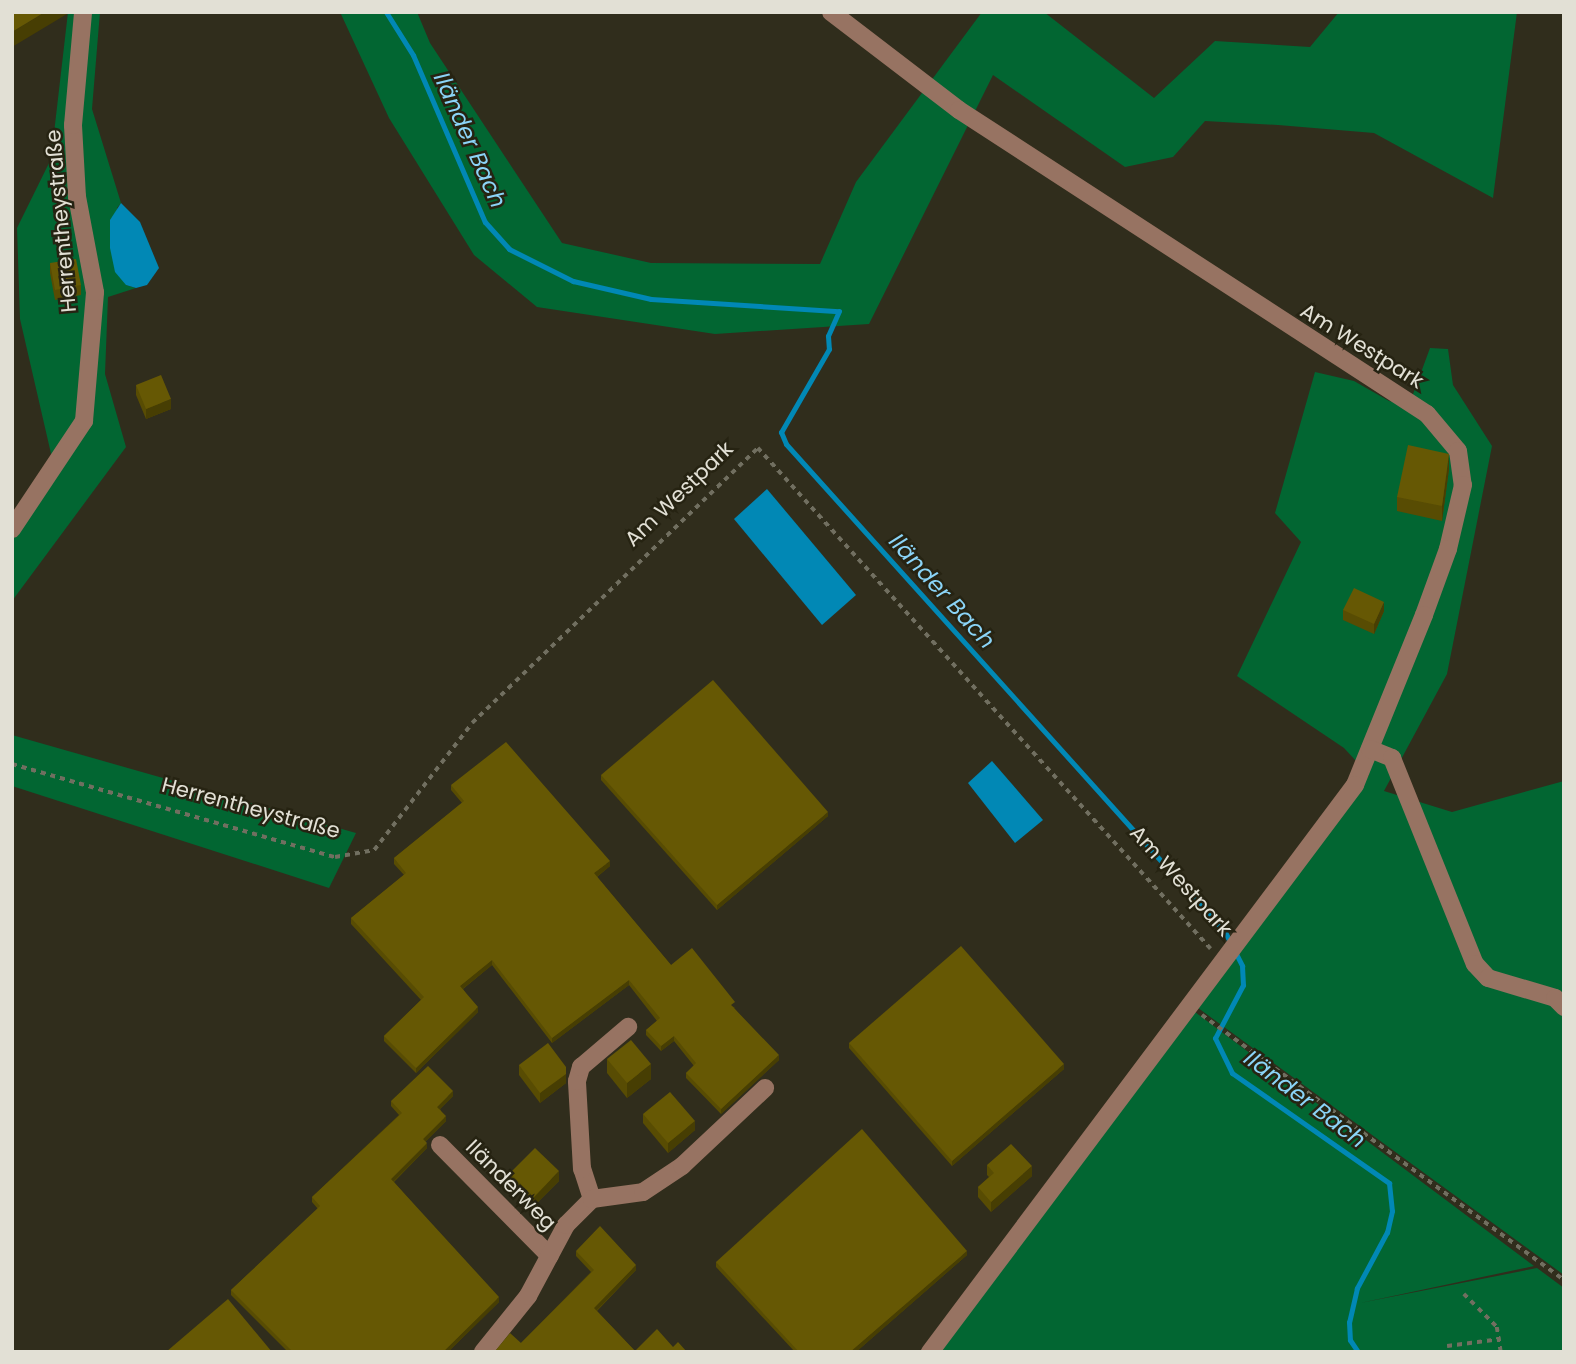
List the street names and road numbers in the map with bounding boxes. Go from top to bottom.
street label: Herrentheystraße [40,128,82,314]
street label: Am Westpark [1296,298,1428,394]
street label: Am Westpark [620,436,738,552]
street label: Herrentheystraße [159,772,343,844]
street label: Am Westpark [1125,820,1237,942]
street label: Iländerweg [461,1135,561,1235]

